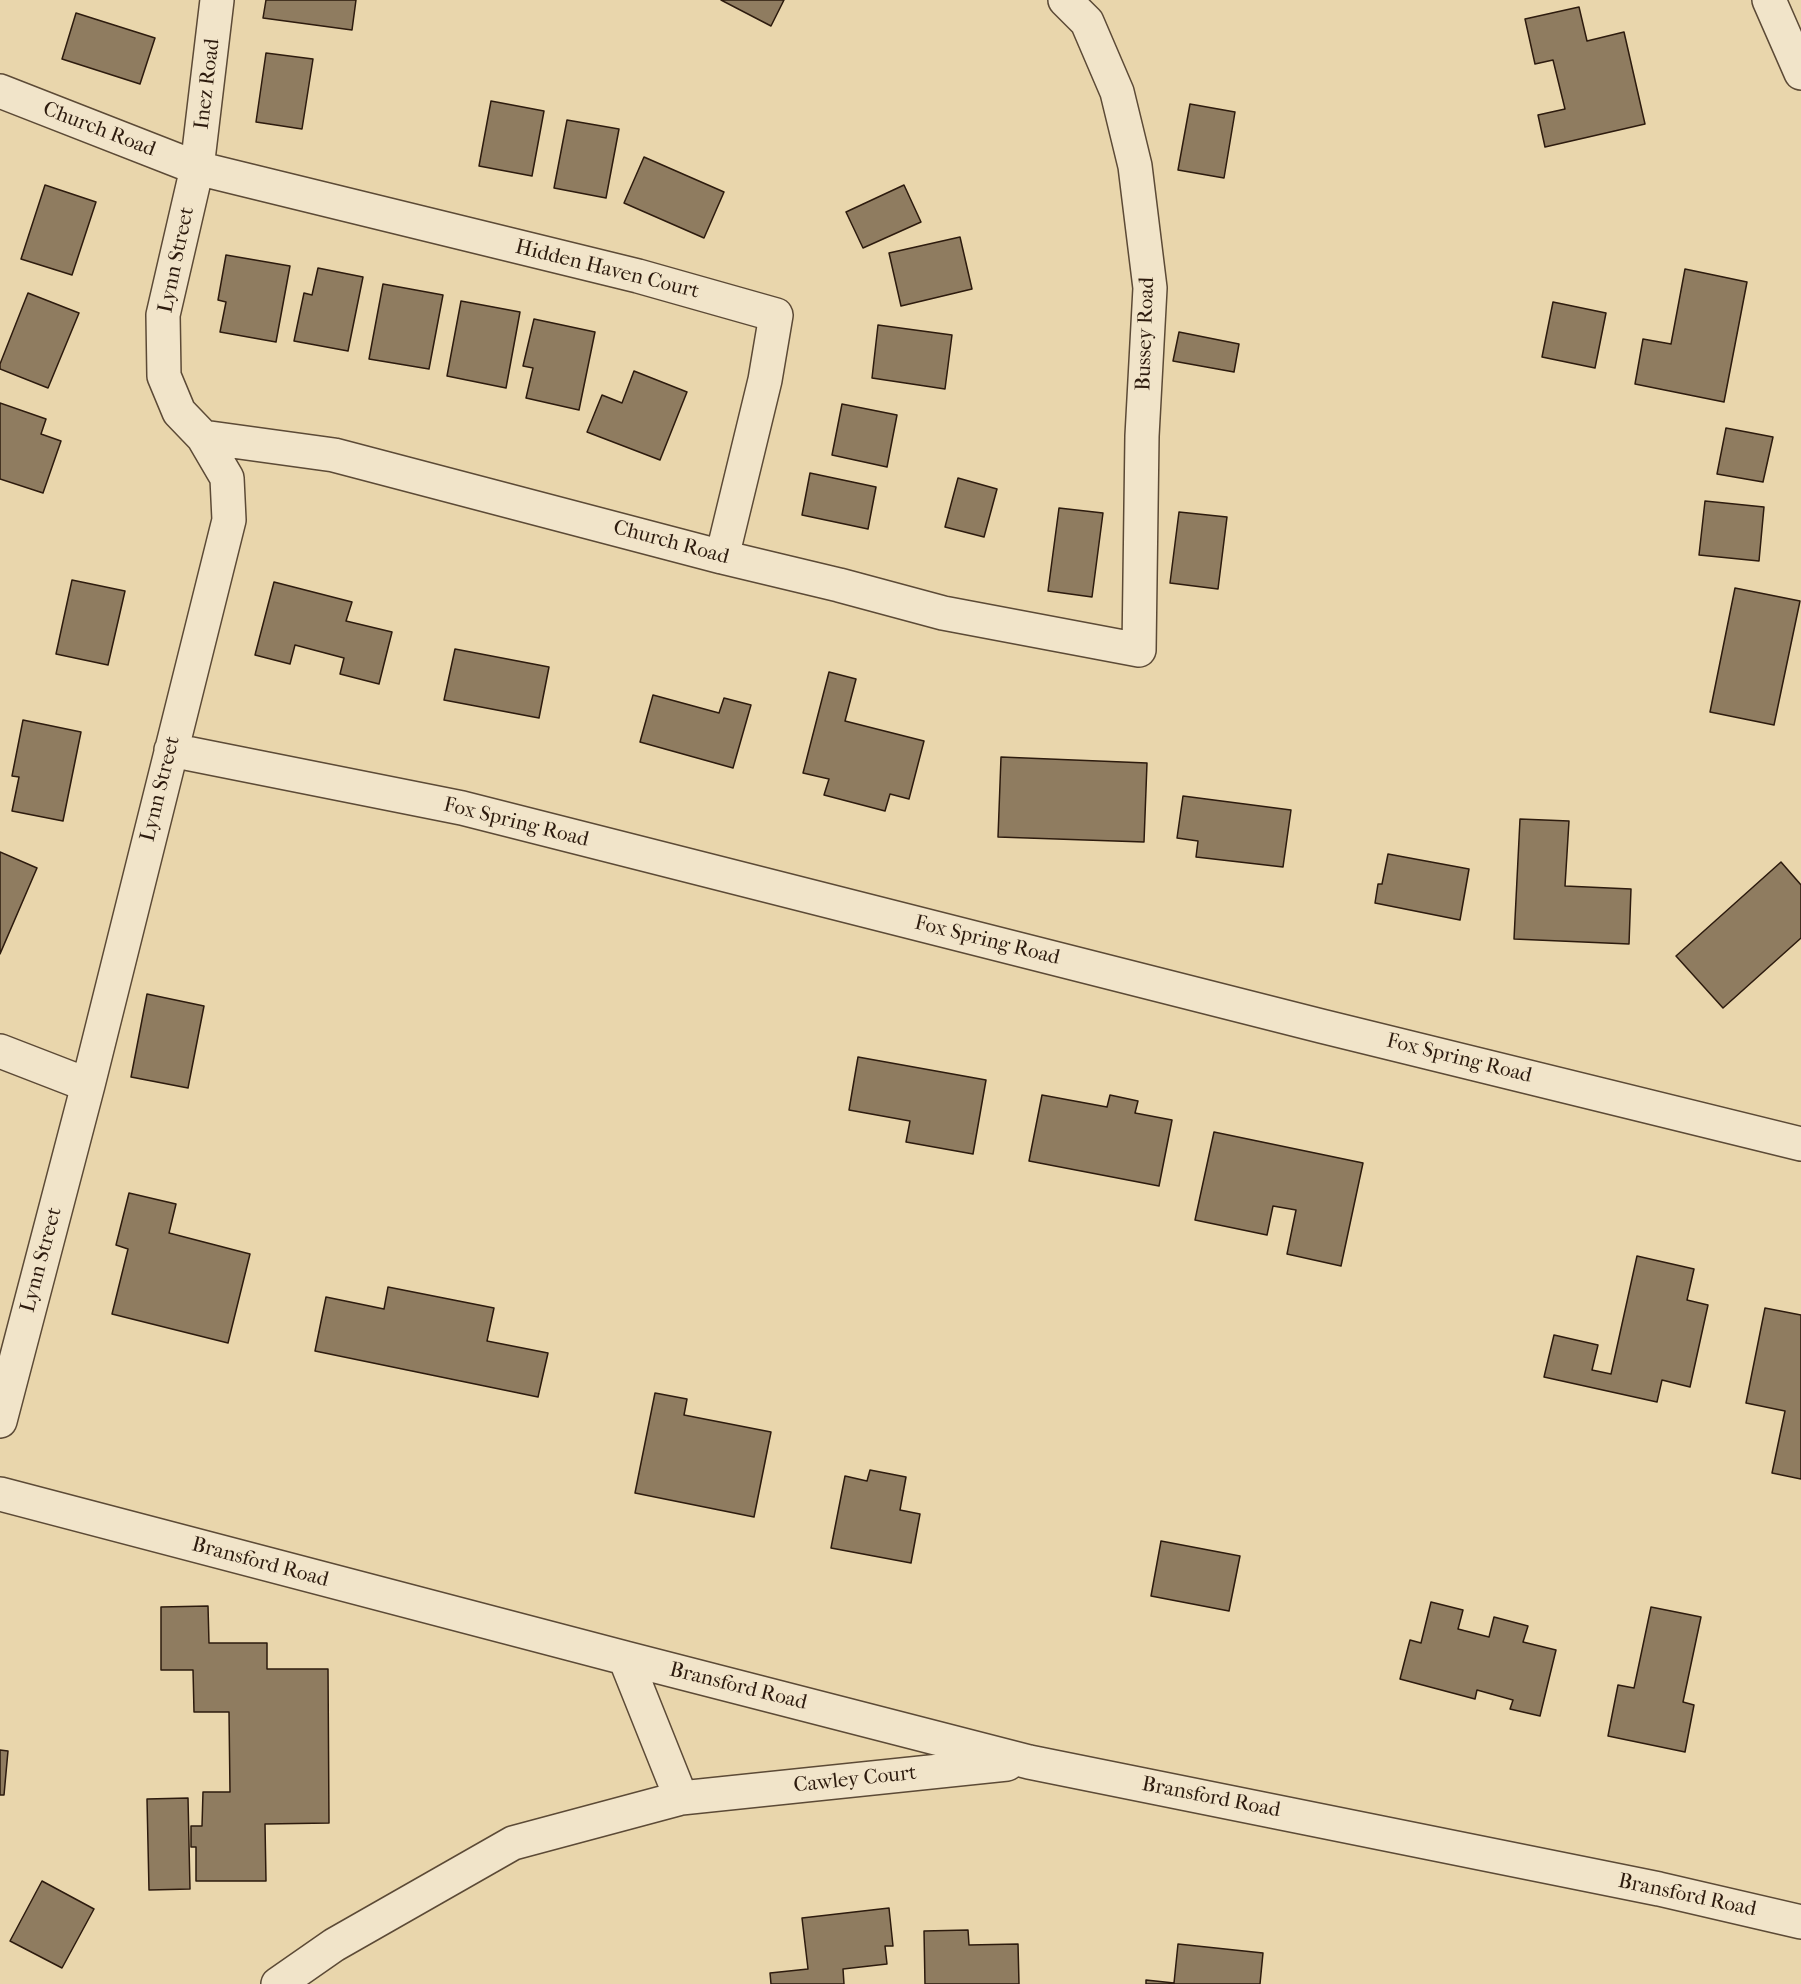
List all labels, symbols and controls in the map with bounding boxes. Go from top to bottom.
street label: Inez Road [190,37,226,131]
street label: Church Road [39,97,159,163]
street label: Lynn Street [153,205,201,315]
street label: Hidden Haven Court [512,235,702,305]
street label: Bussey Road [1131,277,1161,391]
street label: Church Road [610,515,732,571]
street label: Lynn Street [136,734,186,844]
street label: Fox Spring Road [441,793,591,853]
street label: Fox Spring Road [912,911,1062,971]
street label: Fox Spring Road [1384,1029,1534,1089]
street label: Lynn Street [16,1205,68,1315]
street label: Bransford Road [189,1533,331,1593]
street label: Bransford Road [667,1658,809,1716]
street label: Cawley Court [792,1761,918,1799]
street label: Bransford Road [1140,1772,1282,1824]
street label: Bransford Road [1616,1869,1758,1923]

